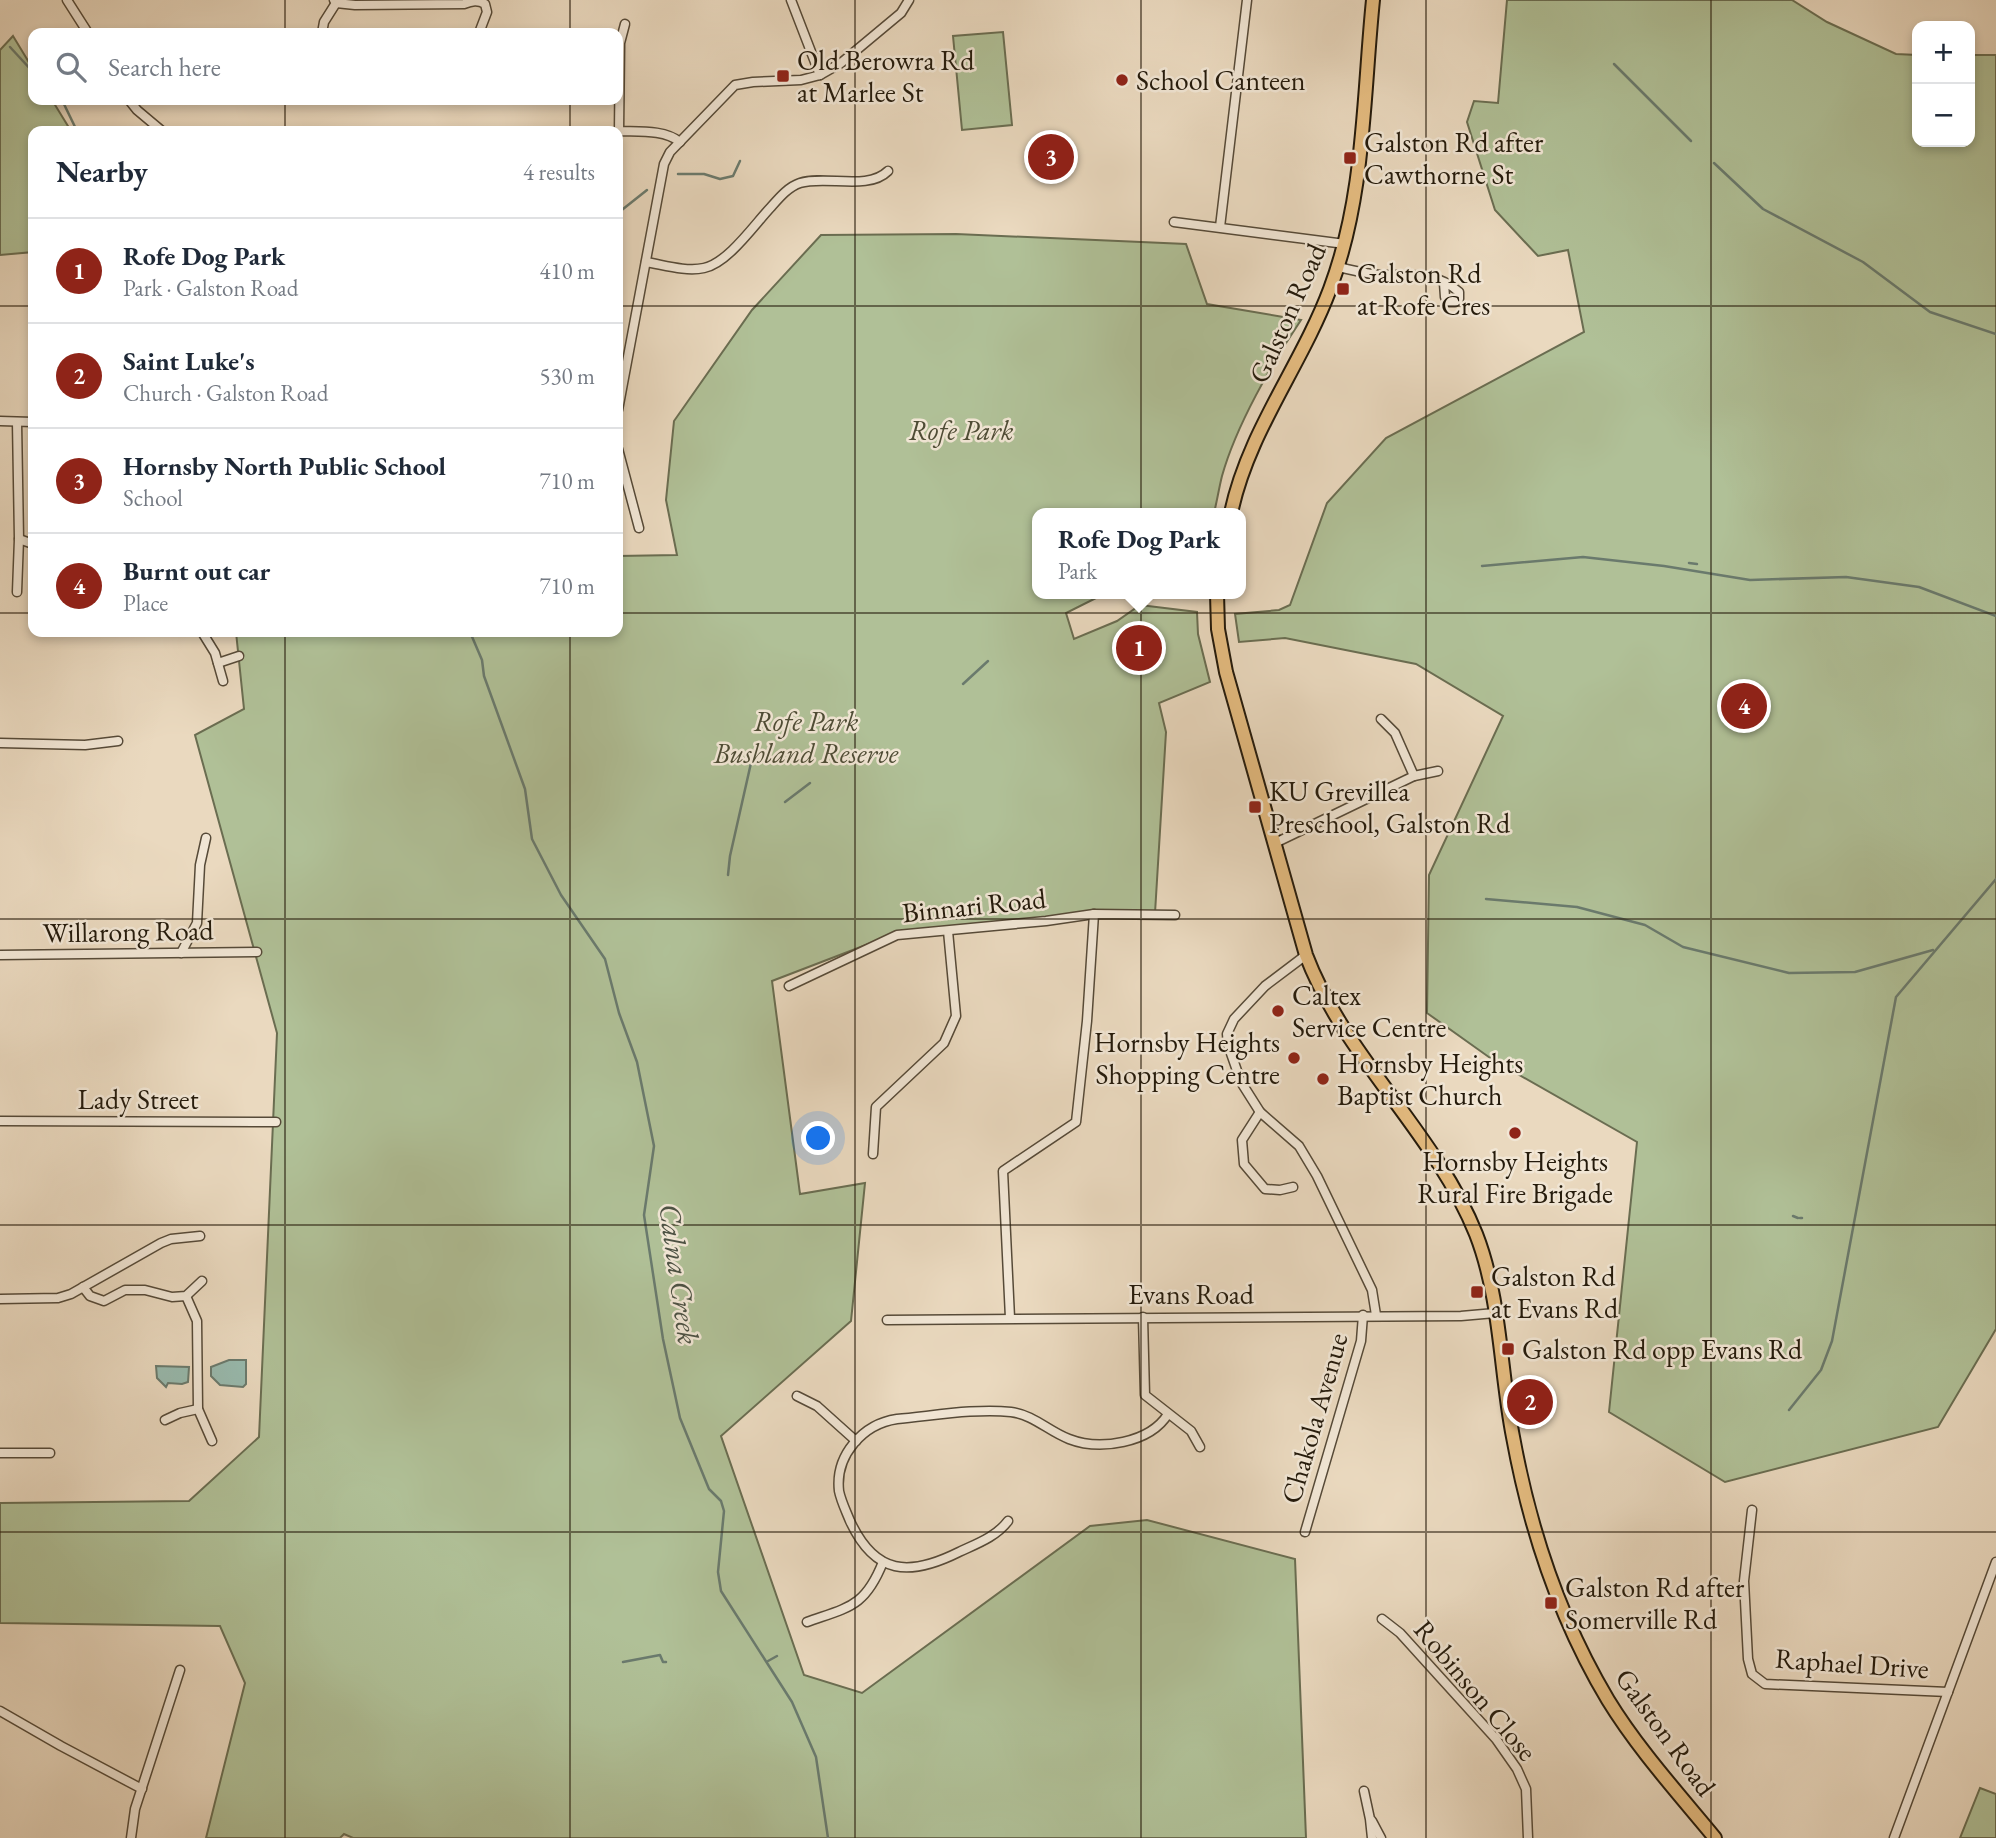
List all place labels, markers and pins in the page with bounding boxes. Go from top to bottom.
place label: Old Berowra Rd at Marlee St [797,42,975,110]
place label: School Canteen [1136,62,1306,98]
marker: Old Berowra Rd at Marlee St [775,68,791,84]
marker: School Canteen [1114,72,1130,88]
place label: Galston Rd after Cawthorne St [1364,124,1544,192]
pin: 3 [1028,131,1074,183]
marker: Galston Rd after Cawthorne St [1342,150,1358,166]
place label: Galston Rd at Rofe Cres [1357,255,1490,323]
marker: Galston Rd at Rofe Cres [1335,281,1351,297]
pin: 1 [1116,622,1162,674]
pin: 4 [1721,680,1767,732]
place label: KU Grevillea Preschool, Galston Rd [1269,773,1511,841]
marker: KU Grevillea Preschool, Galston Rd [1247,799,1263,815]
place label: Caltex Service Centre [1292,977,1447,1045]
marker: Caltex Service Centre [1270,1003,1286,1019]
place label: Hornsby Heights Shopping Centre [1094,1024,1280,1092]
place label: Hornsby Heights Baptist Church [1337,1045,1523,1113]
marker: Hornsby Heights Shopping Centre [1286,1050,1302,1066]
marker: Hornsby Heights Baptist Church [1315,1071,1331,1087]
marker: Hornsby Heights Rural Fire Brigade [1507,1125,1523,1141]
place label: Hornsby Heights Rural Fire Brigade [1417,1143,1613,1211]
place label: Galston Rd at Evans Rd [1491,1258,1619,1326]
marker: Galston Rd at Evans Rd [1469,1284,1485,1300]
place label: Galston Rd opp Evans Rd [1522,1331,1803,1367]
marker: Galston Rd opp Evans Rd [1500,1341,1516,1357]
pin: 2 [1507,1376,1553,1428]
place label: Galston Rd after Somerville Rd [1565,1569,1745,1637]
marker: Galston Rd after Somerville Rd [1543,1595,1559,1611]

